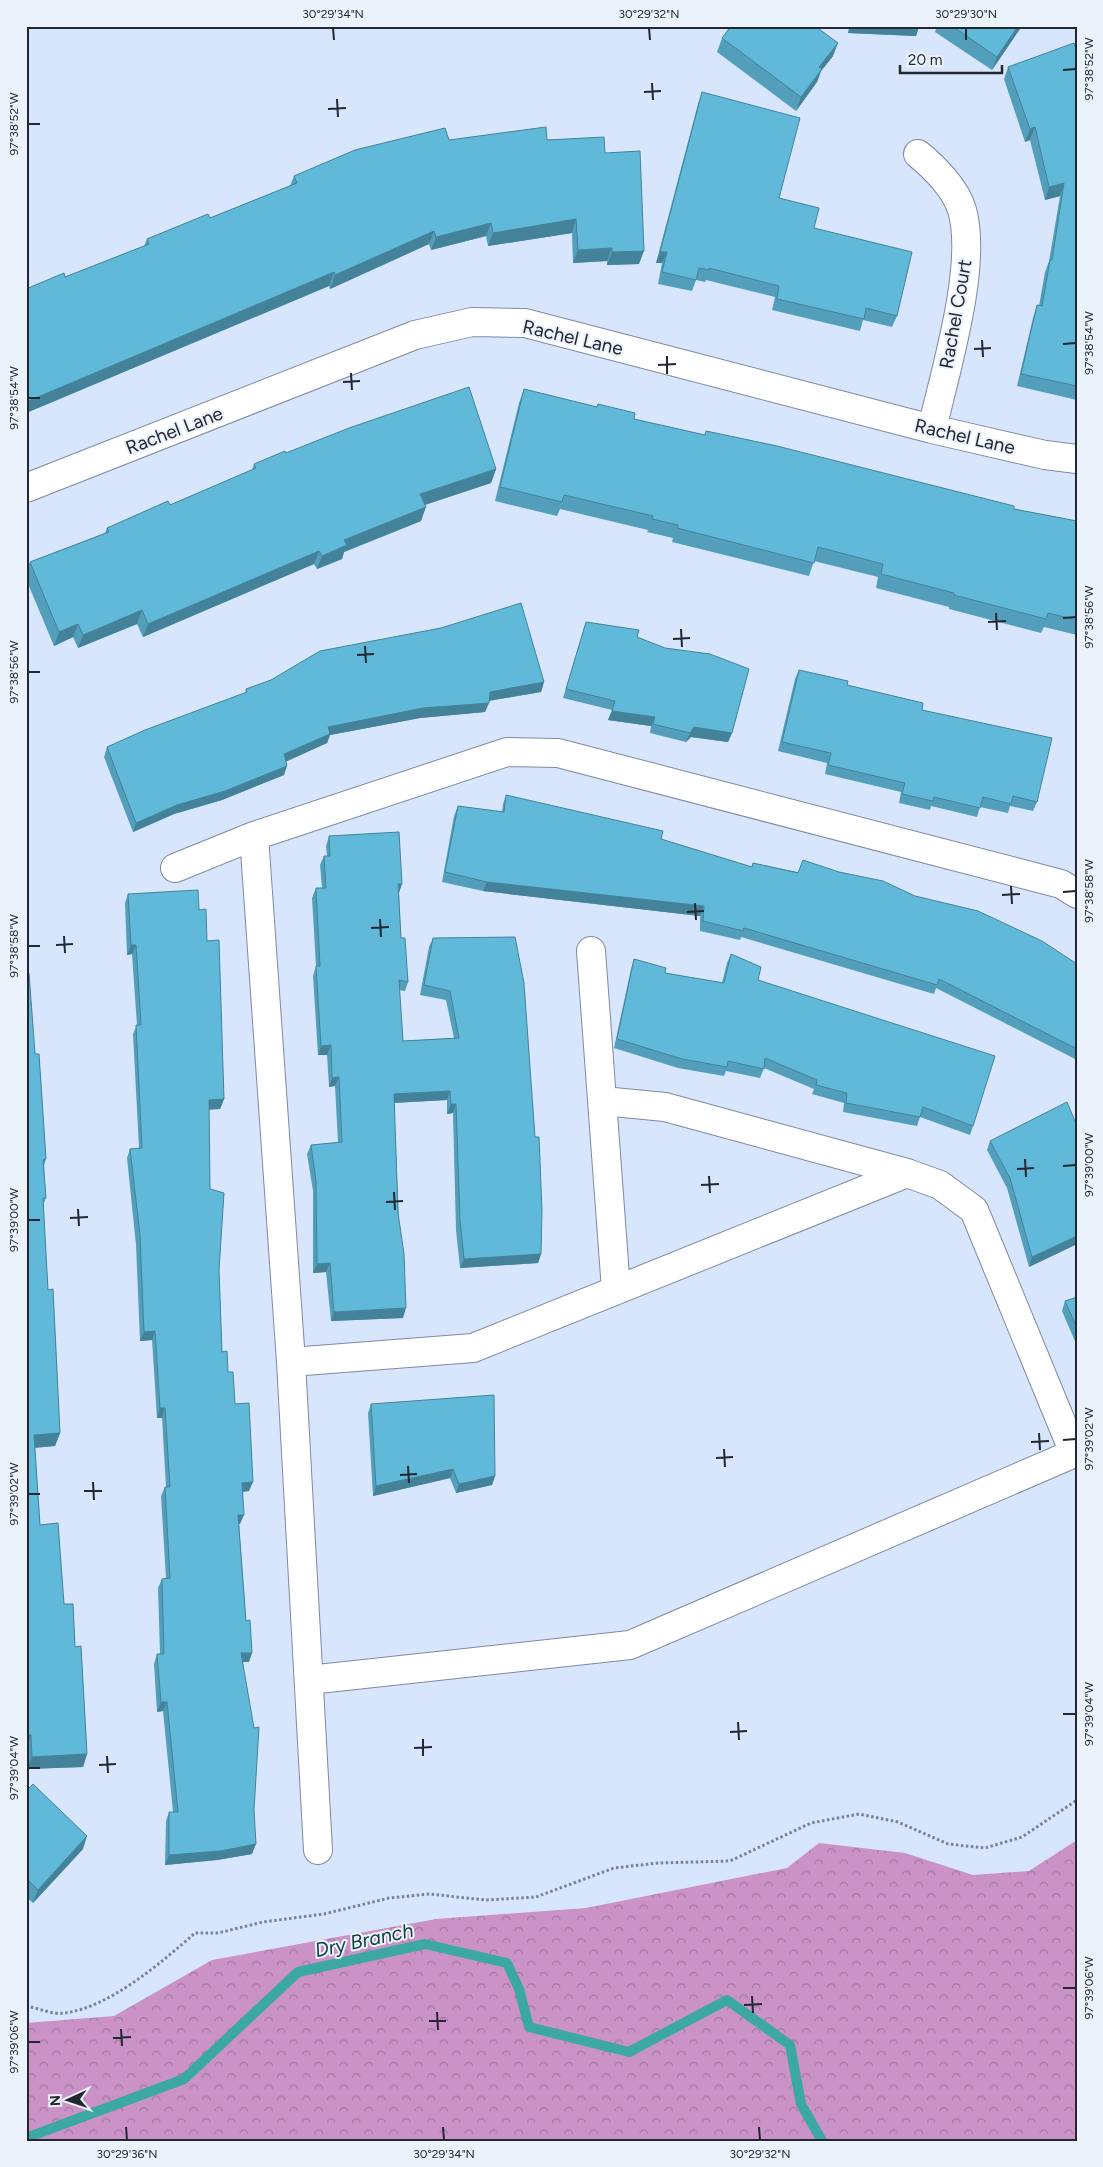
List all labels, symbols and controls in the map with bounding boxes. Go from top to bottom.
text: 30°29'34"N [302,7,364,21]
text: 30°29'32"N [619,7,679,21]
text: 30°29'30"N [935,7,997,21]
text: 97°38'52"W [1082,37,1096,100]
scale bar [900,42,1003,74]
text: 20 m [908,51,942,69]
text: 97°38'52"W [7,92,21,155]
street label: Rachel Court [935,258,976,371]
text: 97°38'54"W [1082,311,1096,375]
street label: Rachel Lane [520,315,625,360]
text: 97°38'54"W [7,366,21,430]
street label: Rachel Lane [122,401,226,460]
street label: Rachel Lane [912,414,1017,459]
text: 97°38'56"W [1082,585,1096,649]
text: 97°38'56"W [7,640,21,704]
text: 97°38'58"W [1082,859,1096,923]
text: 97°38'58"W [7,914,21,978]
text: 97°39'00"W [1082,1132,1096,1197]
text: 97°39'00"W [7,1187,21,1252]
text: 97°39'02"W [1082,1407,1096,1471]
text: 97°39'02"W [7,1462,21,1526]
text: 97°39'04"W [1082,1682,1096,1746]
text: 97°39'04"W [7,1736,21,1800]
water label: Dry Branch [313,1918,415,1962]
text: 97°39'06"W [1082,1956,1096,2020]
text: 97°39'06"W [7,2010,21,2074]
north arrow [42,2074,92,2124]
text: N [47,2095,64,2107]
text: 30°29'36"N [97,2147,158,2161]
text: 30°29'34"N [413,2147,475,2161]
text: 30°29'32"N [730,2147,790,2161]

